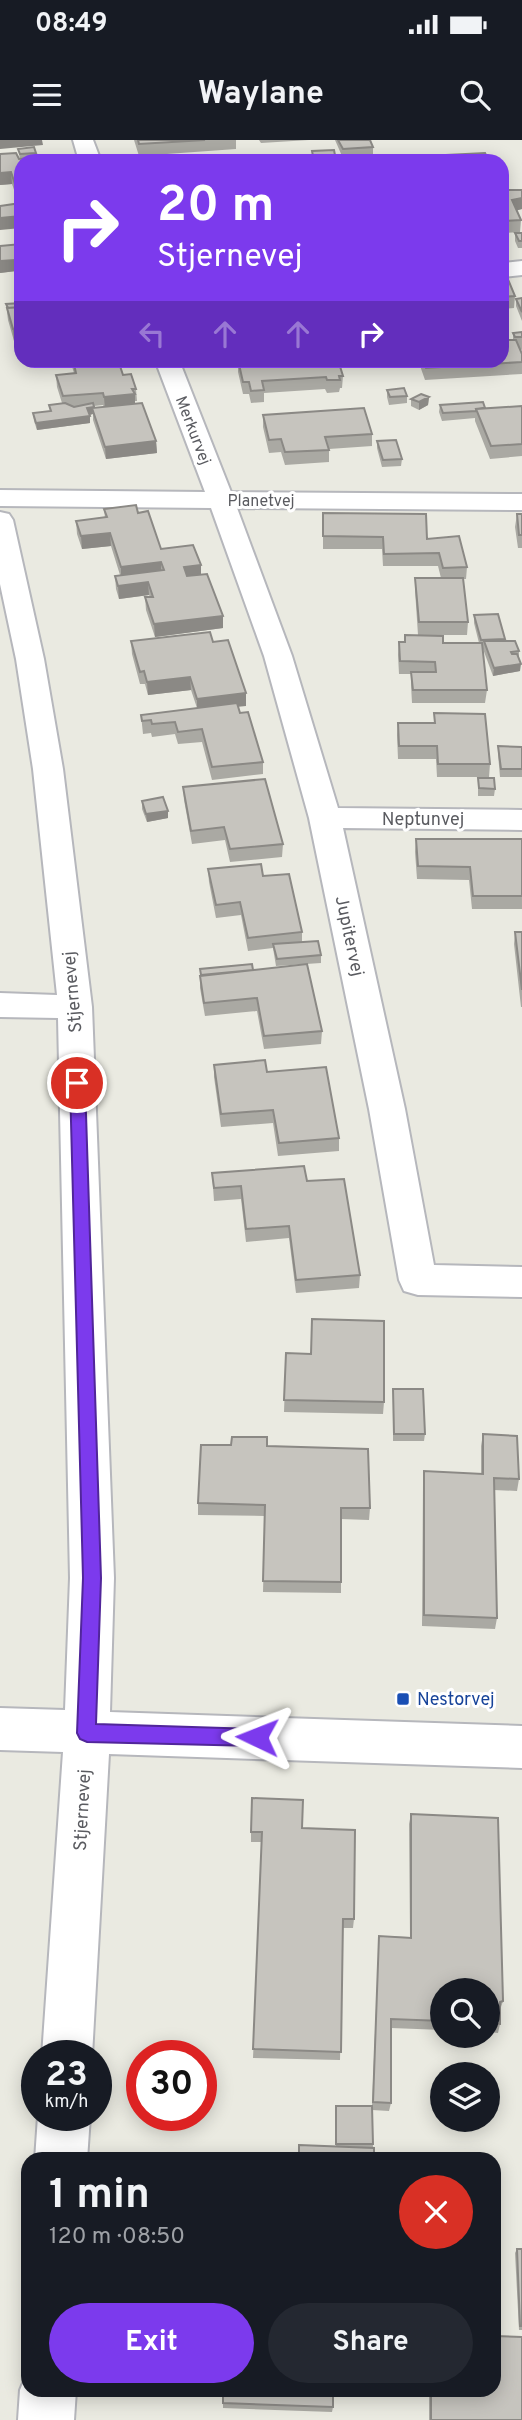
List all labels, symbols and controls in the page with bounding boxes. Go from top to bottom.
text: 08:49 [35,8,107,41]
text: Waylane [198,75,324,115]
icon: menu [28,76,66,114]
icon: search [456,76,494,114]
text: 20 m [157,177,274,239]
icon: right [42,182,133,273]
text: Stjernevej [157,238,303,278]
icon: left [133,315,171,353]
icon: ahead [206,315,244,353]
icon: ahead [279,315,317,353]
icon: right [352,315,390,353]
street label: Merkurvej [170,393,214,468]
street label: Planetvej [227,492,295,512]
street label: Neptunvej [382,809,464,832]
street label: Jupitervej [329,894,368,979]
street label: Stjernevej [58,950,89,1034]
pin [47,1053,107,1113]
icon: arrive [58,1064,96,1102]
place label: Nestorvej [417,1689,495,1712]
marker: Nestorvej [395,1691,411,1707]
position arrow [220,1700,294,1774]
street label: Stjernevej [70,1769,97,1852]
map controls [430,1978,500,2132]
button: search [430,1978,500,2048]
speed limit sign: 30 [126,2040,217,2131]
text: 23 [45,2054,88,2098]
button: layers [430,2062,500,2132]
text: km/h [45,2091,88,2114]
text: 1 min [49,2170,150,2223]
button: close [399,2175,473,2249]
text: 120 m · 08:50 [49,2223,185,2252]
button: Exit [49,2303,254,2383]
button: Share [268,2303,473,2383]

